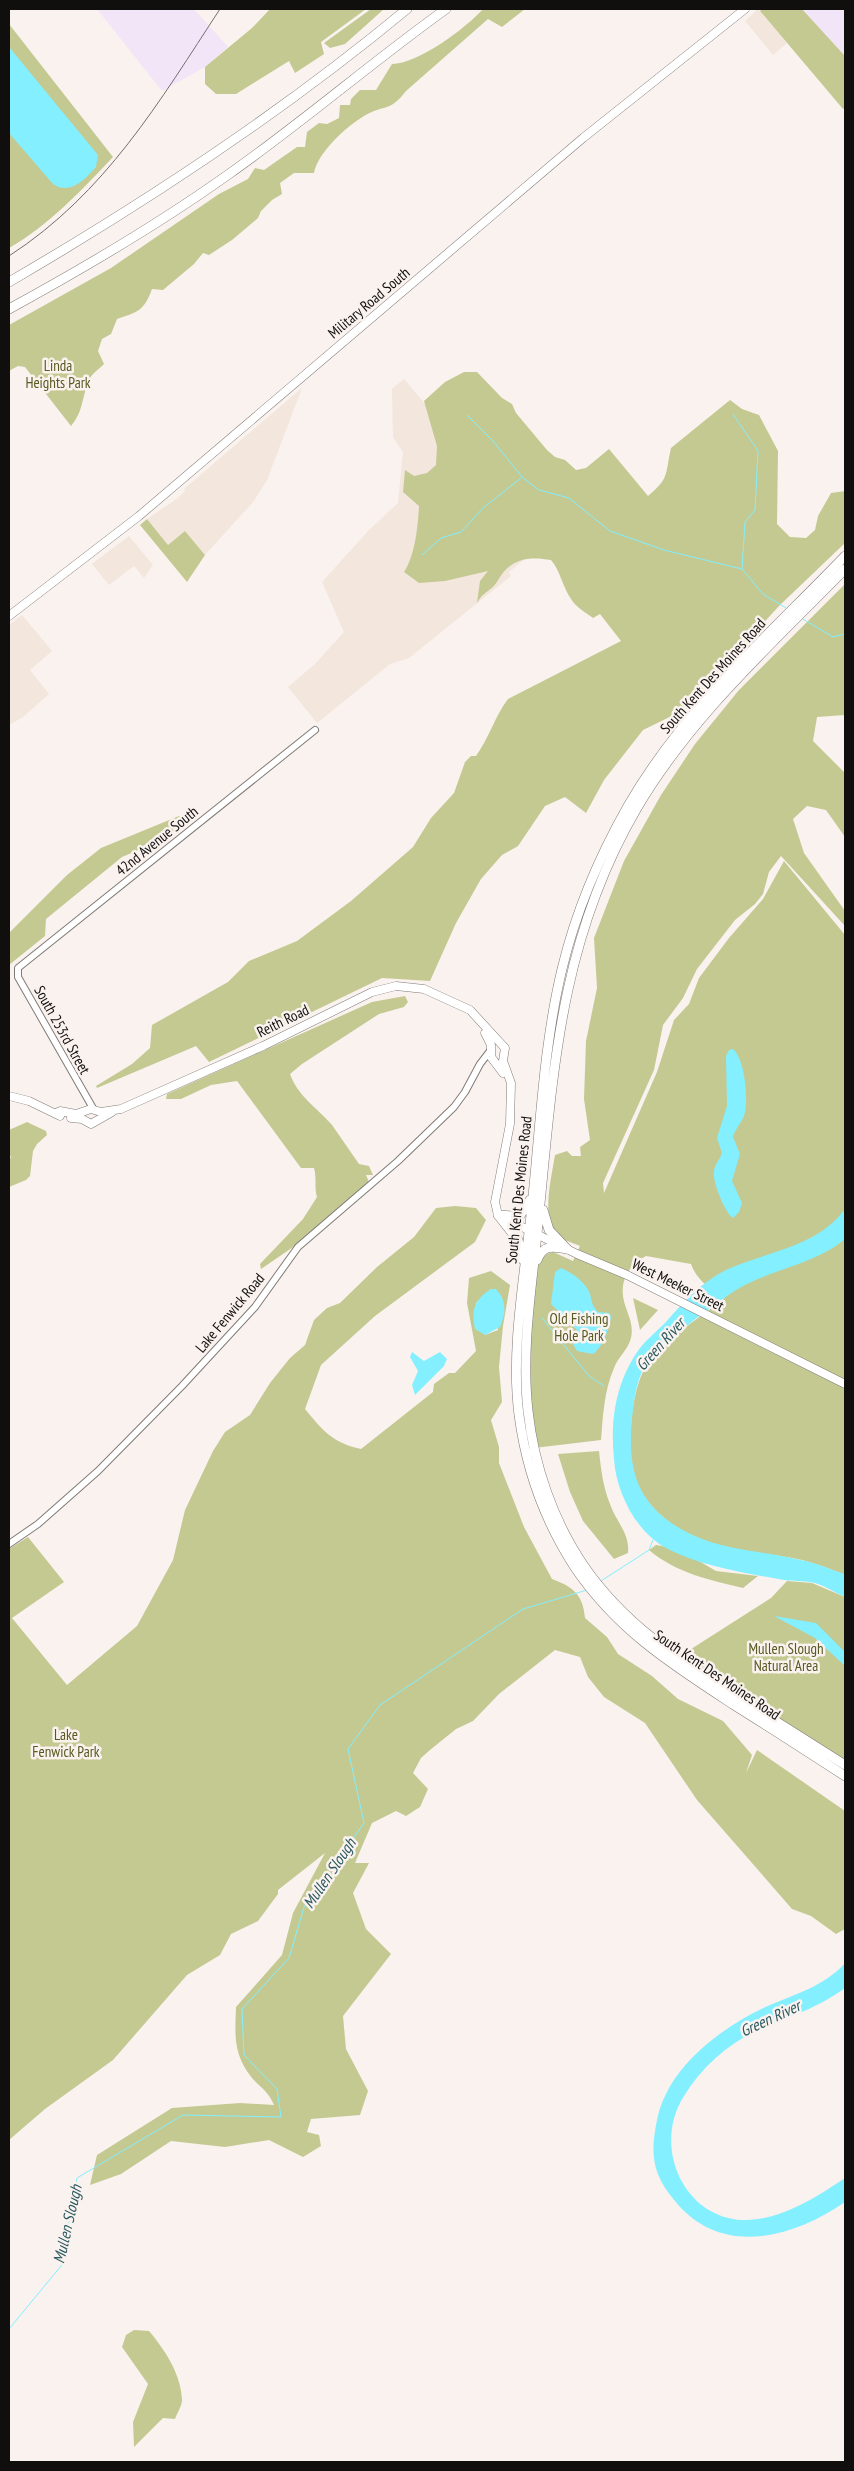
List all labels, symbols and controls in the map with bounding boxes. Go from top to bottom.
street label: Military Road South [324,263,414,342]
park label: Linda Heights Park [25,356,91,392]
street label: South Kent Des Moines Road [656,614,769,737]
street label: 42nd Avenue South [112,802,202,880]
street label: South 253rd Street [30,982,95,1077]
street label: Reith Road [254,1000,312,1041]
street label: South Kent Des Moines Road [501,1115,536,1265]
street label: West Meeker Street [629,1254,727,1315]
street label: Lake Fenwick Road [191,1269,268,1356]
park label: Old Fishing Hole Park [550,1309,608,1345]
water label: Green River [631,1312,691,1375]
street label: South Kent Des Moines Road [650,1625,784,1724]
park label: Mullen Slough Natural Area [748,1639,824,1675]
park label: Lake Fenwick Park [32,1725,100,1761]
water label: Mullen Slough [298,1833,360,1912]
water label: Green River [737,1994,806,2041]
water label: Mullen Slough [48,2182,86,2265]

